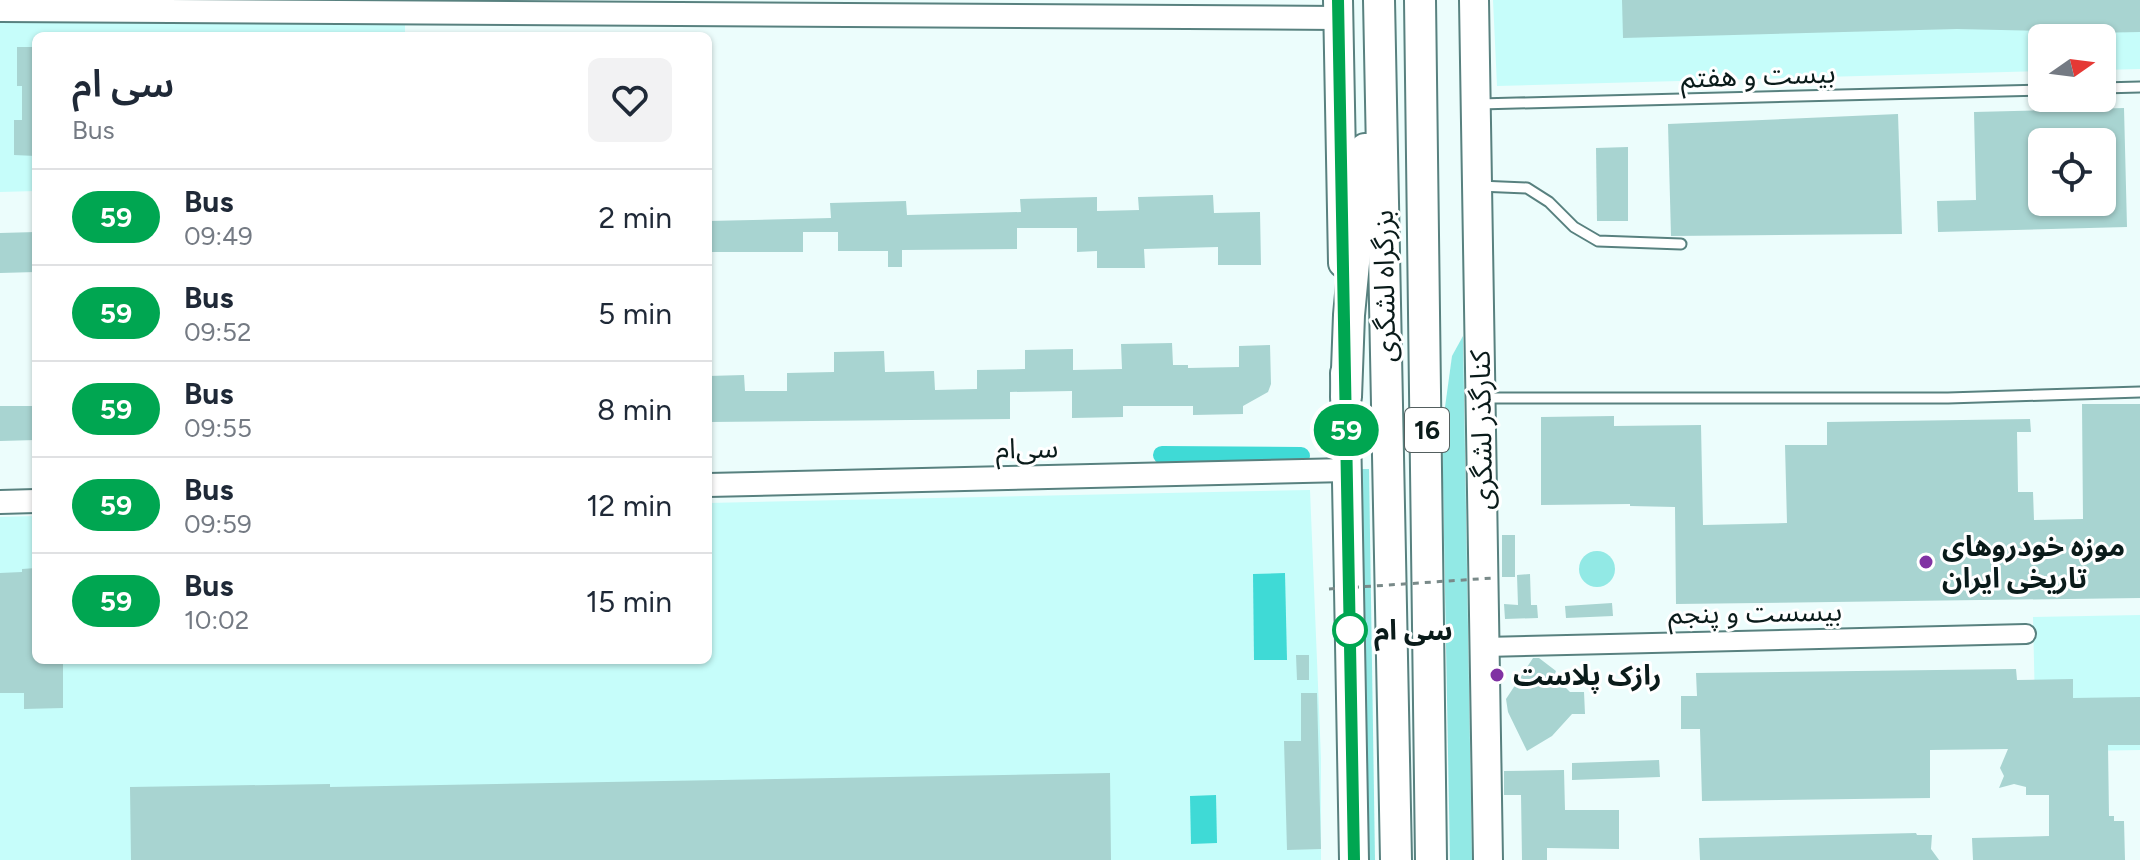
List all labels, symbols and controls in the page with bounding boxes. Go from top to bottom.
north arrow [2028,24,2116,112]
map controls [2028,24,2116,216]
street label: بیست و هفتم [1680,55,1836,100]
button: heart [588,58,672,142]
text: سی ام [72,61,174,107]
text: Bus [72,114,115,146]
button: locate [2028,128,2116,216]
text: Bus [184,183,233,220]
text: 2 min [599,199,672,236]
text: 59 [100,200,132,234]
street label: بزرگراه لشگری [1366,210,1402,362]
text: 09:49 [184,220,253,252]
text: Bus [184,279,233,316]
text: 5 min [598,295,672,332]
text: 59 [100,296,132,330]
text: 09:52 [184,316,251,348]
street label: کنارگذر لشگری [1463,349,1499,510]
text: Bus [184,375,233,412]
text: 8 min [597,391,672,428]
text: 59 [100,392,132,426]
line badge: 59 [1310,404,1382,456]
road number: 16 [1405,408,1449,452]
text: 09:55 [184,412,252,444]
text: 59 [1330,413,1362,447]
street label: سی‌ام [995,430,1059,470]
text: Bus [184,471,233,508]
text: 12 min [586,487,672,524]
text: 59 [100,488,132,522]
text: 09:59 [184,508,252,540]
place label: موزه خودروهای تاریخی ایران [1942,529,2125,595]
marker: موزه خودروهای تاریخی ایران [1917,553,1935,571]
text: Bus [184,567,233,604]
text: 15 min [586,583,672,620]
text: 59 [100,584,132,618]
street label: بیسست و پنجم [1668,593,1842,636]
text: 10:02 [184,604,249,636]
marker: سی ام [1333,613,1367,647]
place label: سی ام [1374,613,1453,652]
place label: رازک پلاست [1513,658,1662,694]
marker: رازک پلاست [1488,666,1506,684]

